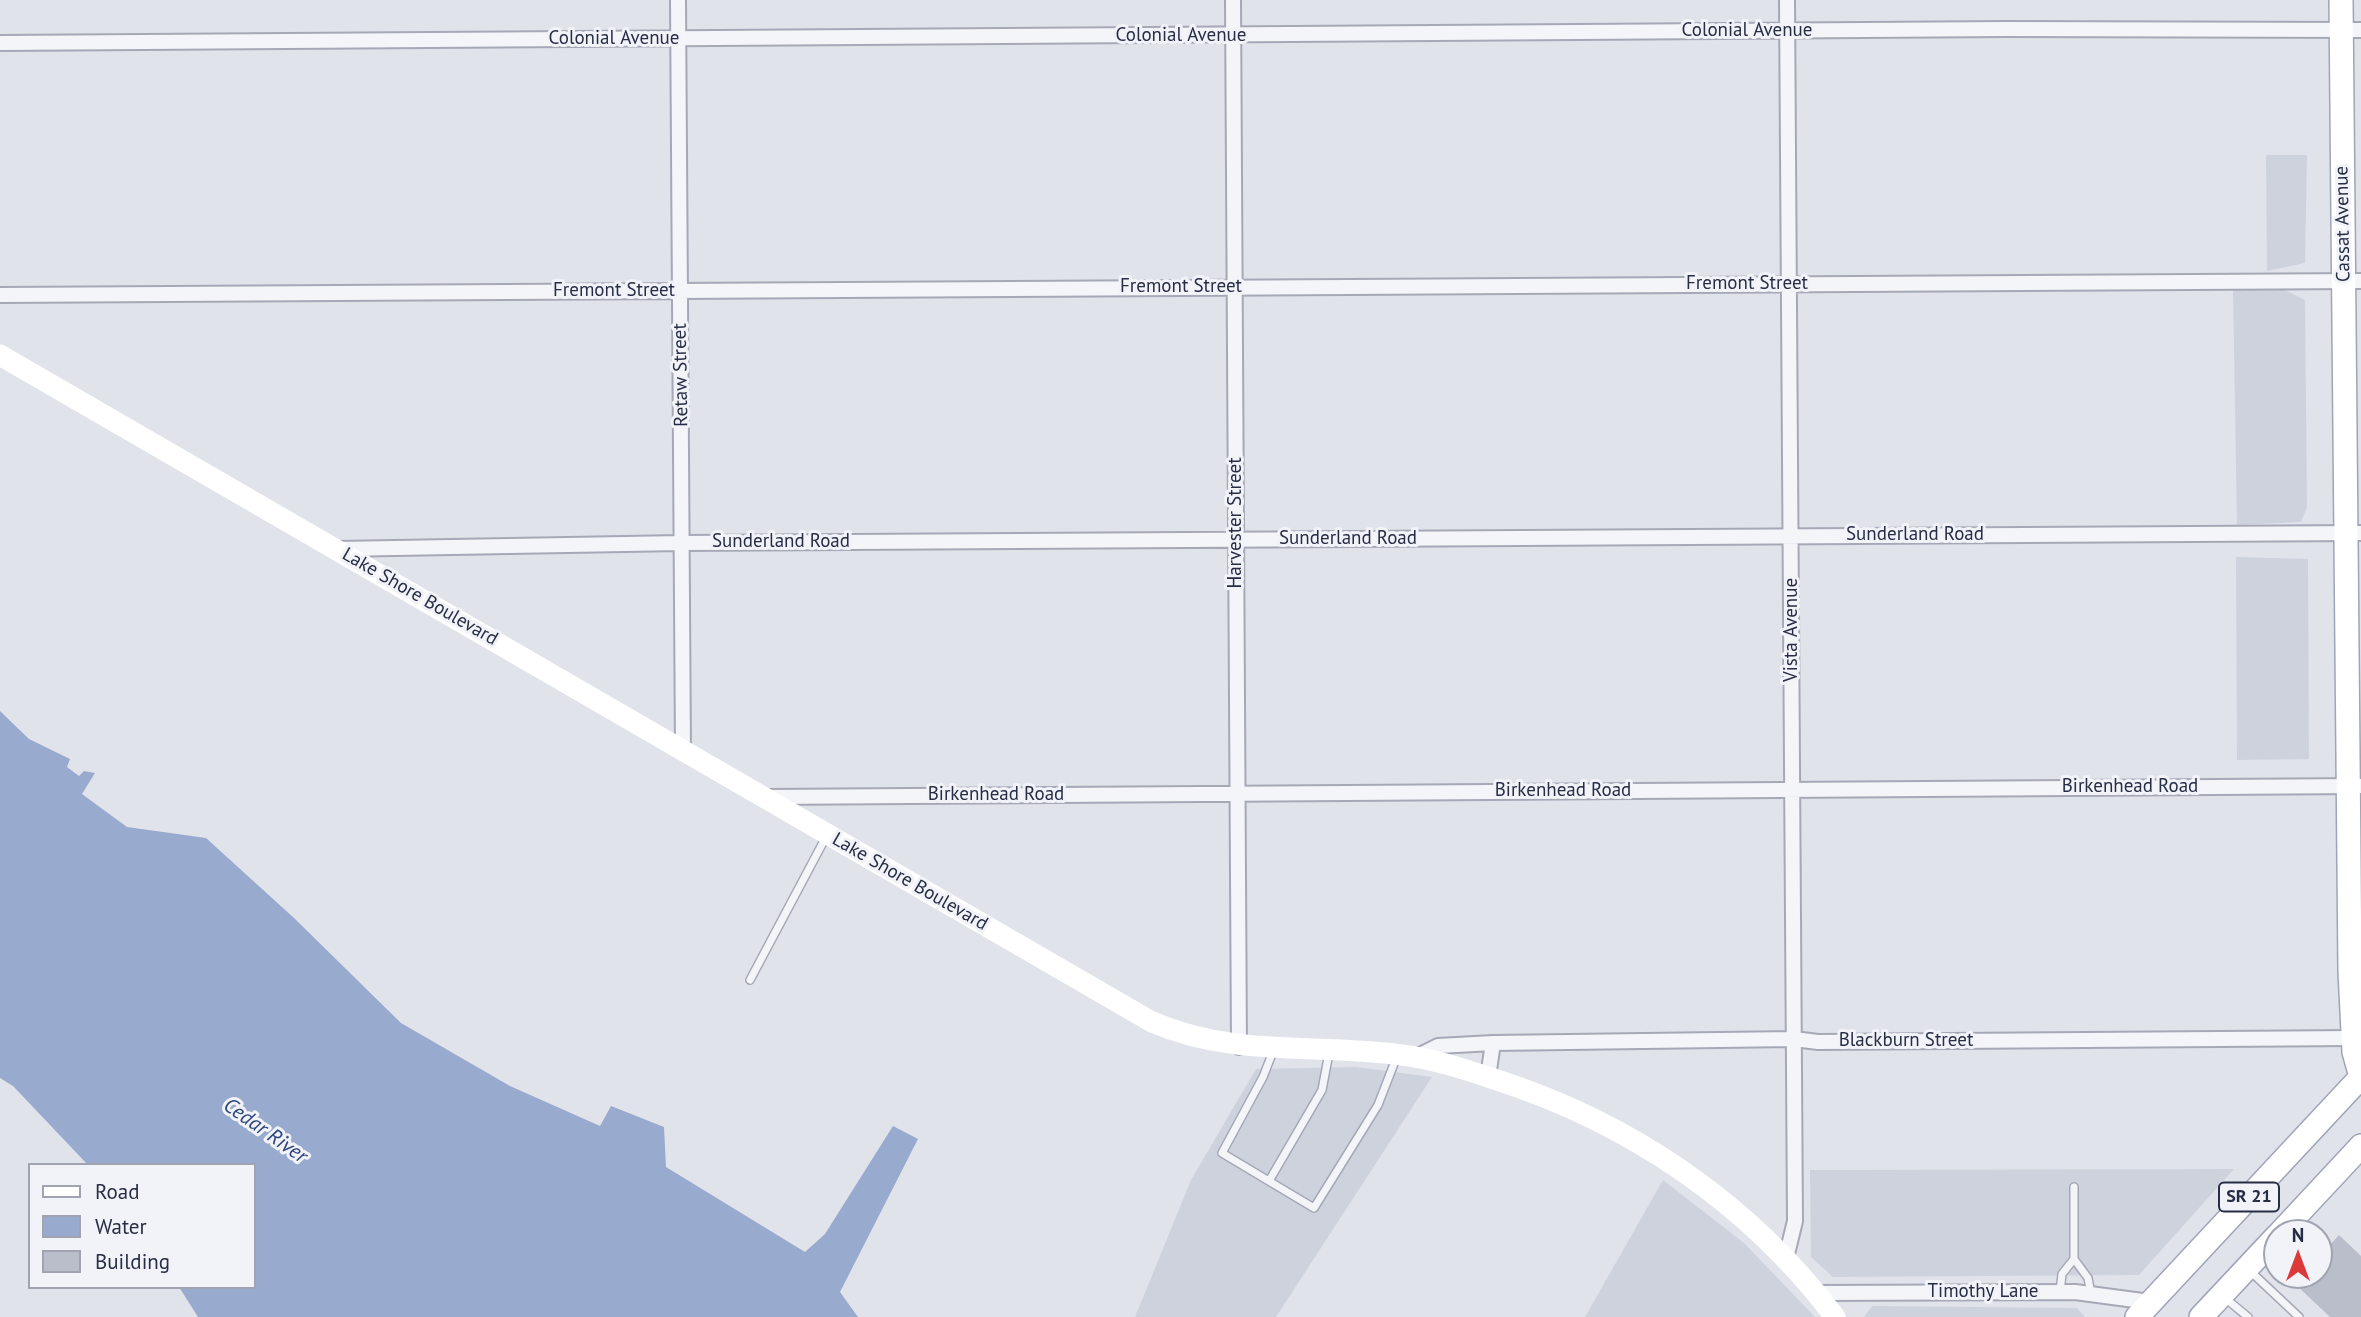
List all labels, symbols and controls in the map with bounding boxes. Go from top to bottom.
street label: Colonial Avenue [1682,20,1812,42]
street label: Colonial Avenue [1116,25,1246,47]
street label: Colonial Avenue [549,28,679,50]
street label: Cassat Avenue [2331,166,2355,282]
street label: Fremont Street [1686,273,1808,295]
street label: Fremont Street [1120,276,1242,298]
street label: Fremont Street [553,280,675,302]
street label: Retaw Street [669,323,693,427]
street label: Harvester Street [1225,457,1247,589]
street label: Sunderland Road [1846,524,1984,546]
street label: Sunderland Road [1279,528,1417,550]
street label: Sunderland Road [712,531,850,553]
street label: Lake Shore Boulevard [338,543,502,651]
street label: Vista Avenue [1781,578,1803,682]
street label: Birkenhead Road [2062,776,2198,798]
street label: Birkenhead Road [1495,780,1631,802]
street label: Birkenhead Road [928,784,1064,806]
street label: Lake Shore Boulevard [828,828,992,936]
street label: Blackburn Street [1839,1030,1973,1052]
water label: Cedar River [218,1093,312,1169]
legend [28,1163,256,1289]
text: Road [95,1178,139,1205]
road number: SR 21 [2219,1182,2279,1212]
text: Water [95,1213,147,1240]
north arrow [2263,1219,2333,1289]
text: N [2292,1223,2304,1247]
text: Building [95,1248,170,1275]
street label: Timothy Lane [1928,1281,2038,1303]

